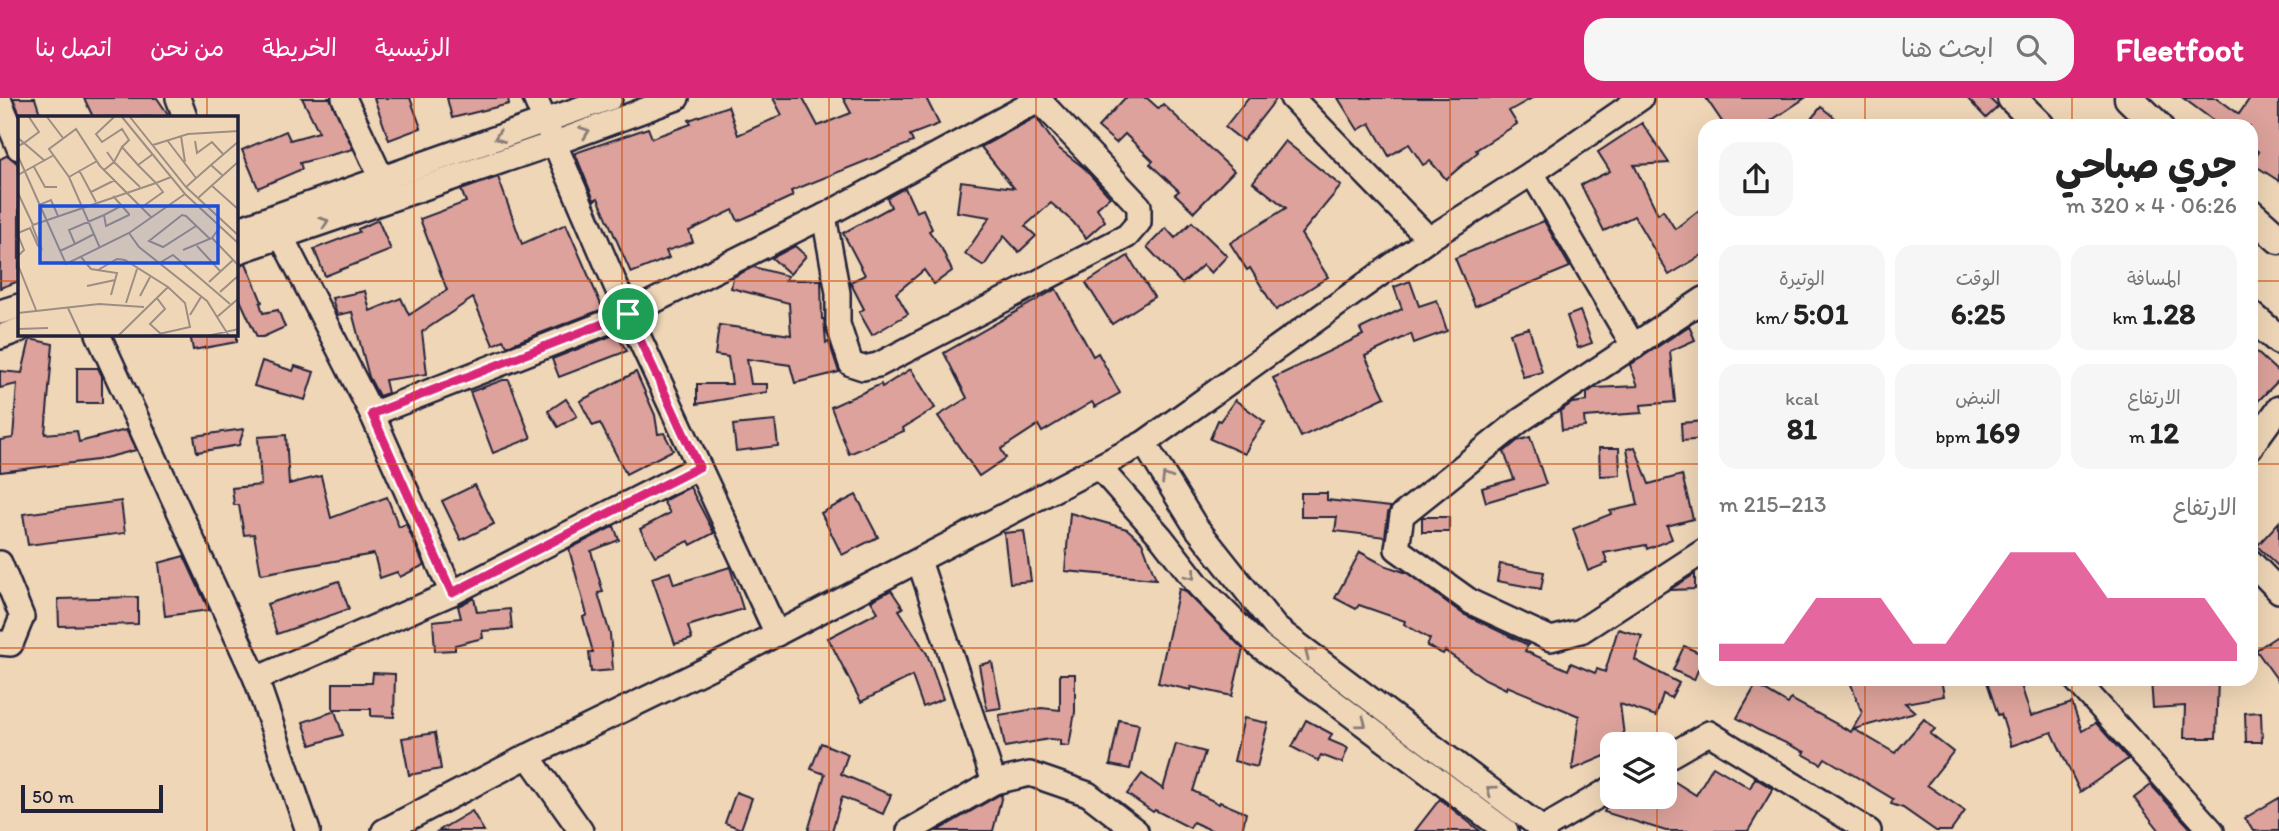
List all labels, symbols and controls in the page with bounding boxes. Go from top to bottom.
search box [1584,18,2074,81]
icon: search [2012,30,2050,68]
text: Fleetfoot [2116,30,2244,69]
text: ابحث هنا [1901,32,1994,64]
text: اتصل بنا [35,33,112,62]
text: من نحن [150,33,224,62]
text: الخريطة [262,33,337,62]
text: الرئيسية [375,33,450,62]
inset map [18,116,238,336]
one-way arrow [579,126,591,140]
one-way arrow [494,129,506,143]
button: share [1719,142,1793,216]
text: جري صباحي [2055,142,2237,188]
text: 06:26 · 4 × 320 m [2066,191,2237,219]
one-way arrow [317,216,329,230]
text: الوتيرة [1779,267,1825,290]
text: الوقت [1956,267,2000,290]
text: المسافة [2127,267,2181,290]
pin [598,284,658,344]
icon: arrive [609,295,647,333]
text: 5:01 [1793,295,1848,332]
text: 6:25 [1951,295,2005,332]
text: 1.28 [2142,295,2195,332]
text: /km [1756,306,1793,329]
text: km [2113,306,2142,329]
text: النبض [1955,386,2001,409]
text: الارتفاع [2127,386,2181,409]
text: kcal [1785,387,1819,410]
text: 81 [1787,410,1817,447]
text: 169 [1975,414,2021,451]
text: 12 [2149,414,2179,451]
text: bpm [1935,425,1975,448]
text: m [2129,425,2149,448]
one-way arrow [1161,473,1174,486]
text: 213–215 m [1719,490,1827,518]
text: الارتفاع [2173,493,2237,521]
one-way arrow [1182,567,1195,579]
one-way arrow [1304,648,1317,661]
one-way arrow [1354,715,1367,727]
map controls [1600,732,1677,809]
button: layers [1600,732,1677,809]
scale bar [21,782,163,814]
text: 50 m [32,785,74,808]
one-way arrow [1486,785,1498,798]

